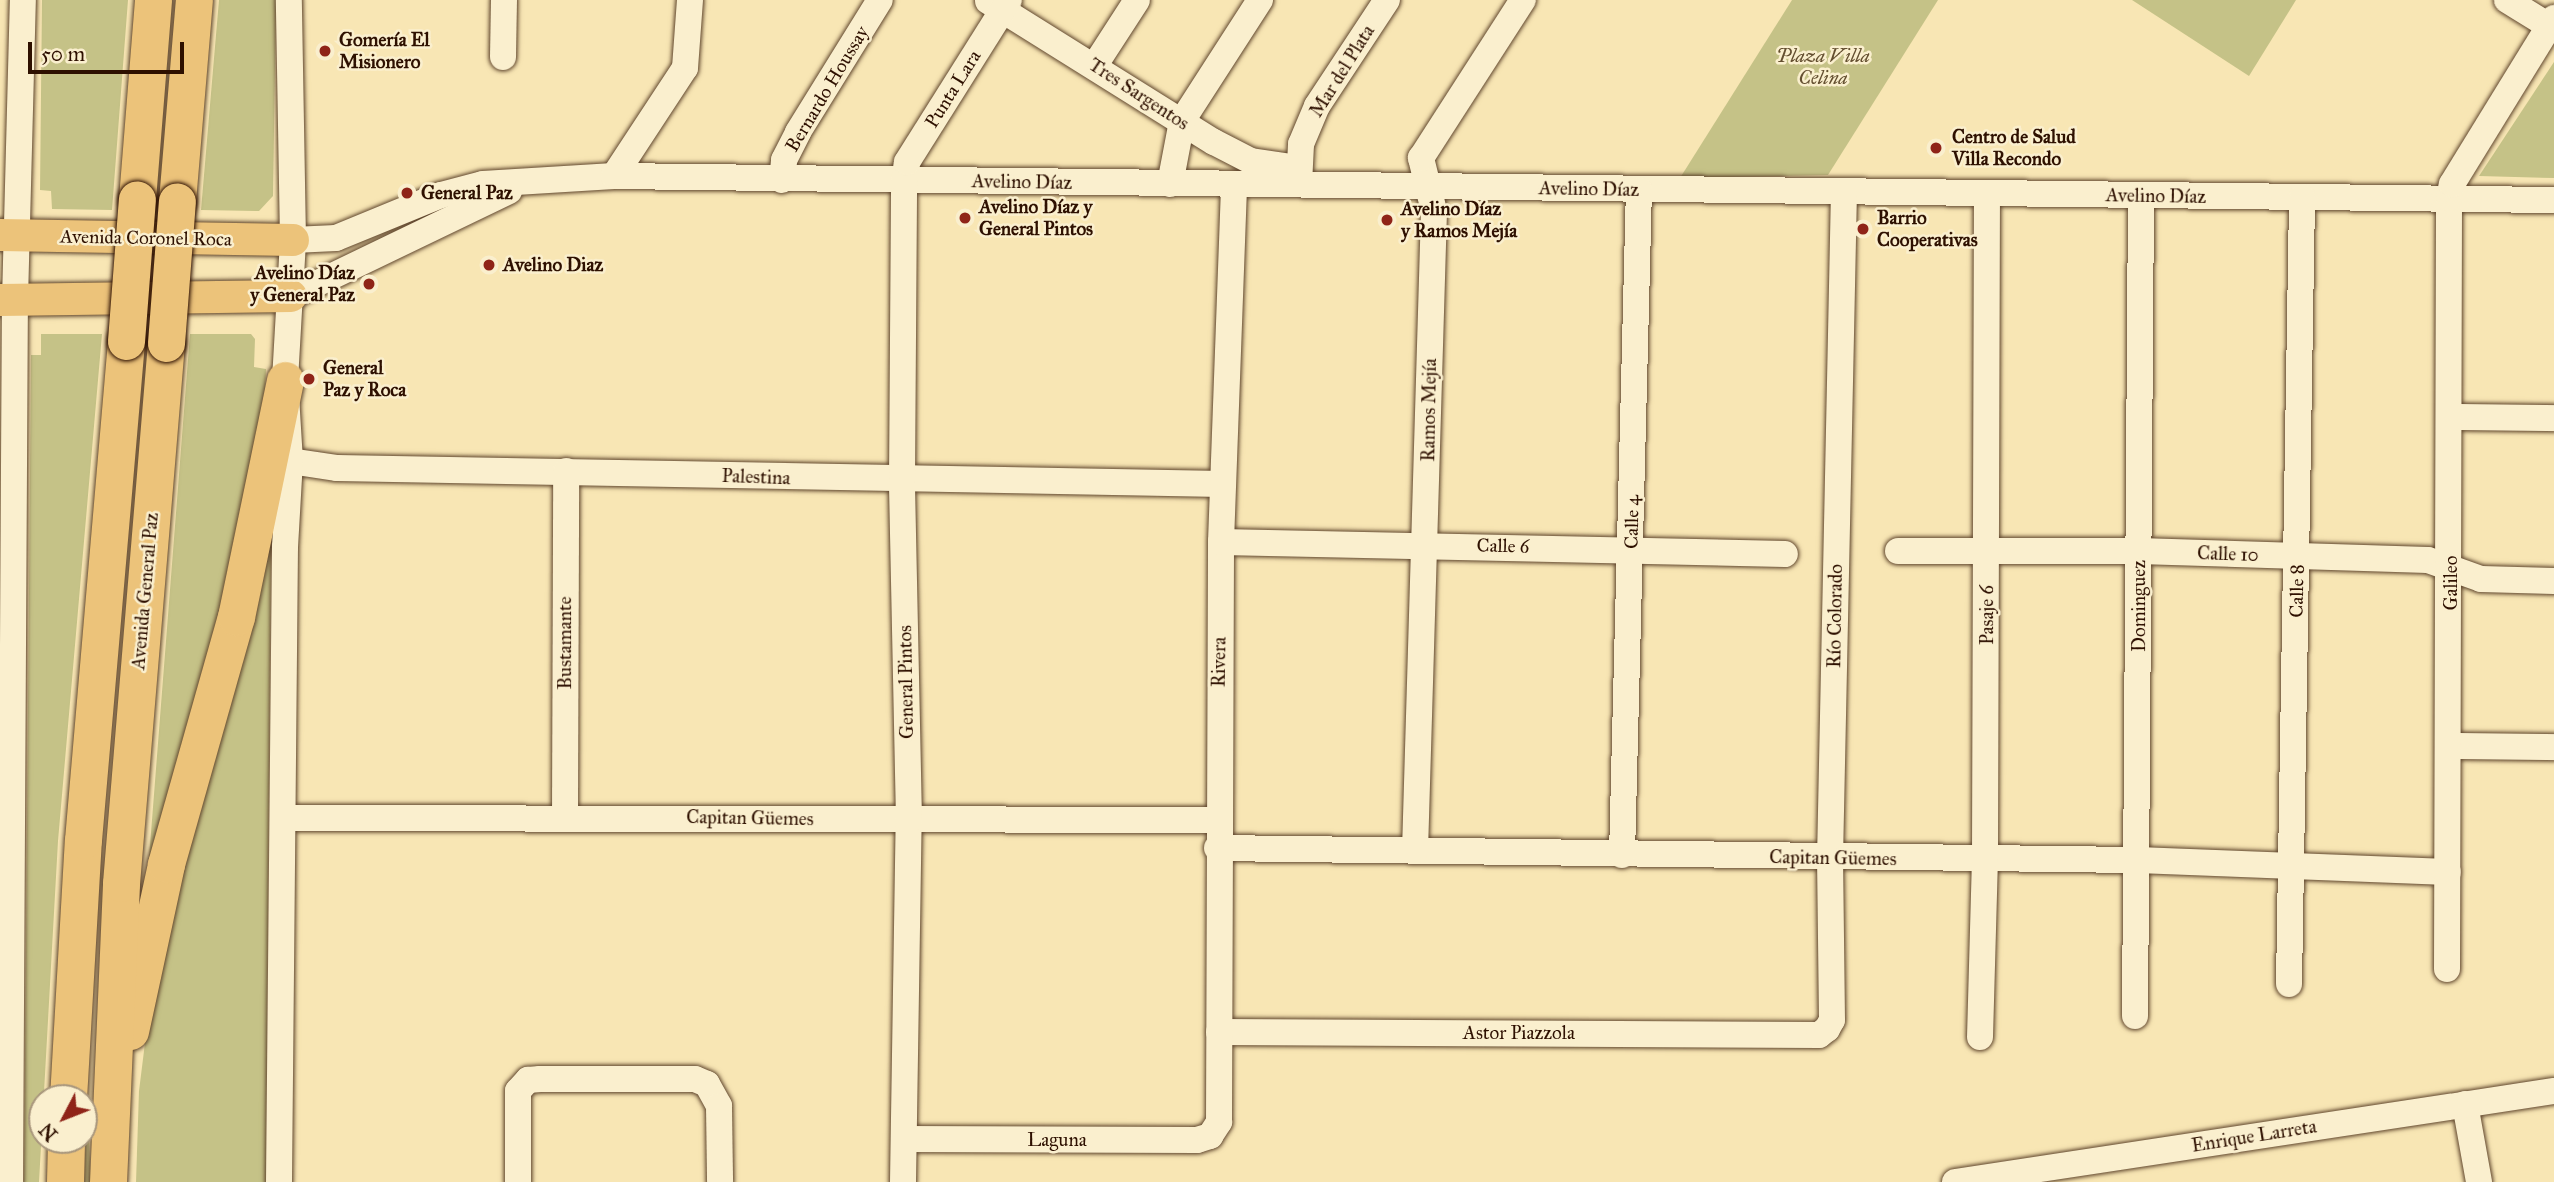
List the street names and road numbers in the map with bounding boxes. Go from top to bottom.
street label: Mar del Plata [1305,21,1379,121]
street label: Bernardo Houssay [780,22,874,156]
street label: Punta Lara [920,46,986,132]
street label: Tres Sargentos [1085,53,1193,135]
street label: Avelino Díaz [972,170,1072,194]
street label: Avelino Díaz [1539,177,1639,201]
street label: Avelino Díaz [2106,184,2206,208]
street label: Avenida Coronel Roca [60,225,232,251]
street label: Ramos Mejía [1417,358,1441,462]
street label: Palestina [721,464,791,490]
street label: Calle 4 [1620,495,1644,549]
street label: Avenida General Paz [127,511,163,671]
street label: Calle 6 [1476,534,1530,558]
street label: Calle 10 [2197,542,2259,566]
street label: Galileo [2440,556,2462,610]
street label: Dominguez [2128,560,2150,652]
street label: Río Colorado [1823,564,1847,668]
street label: Calle 8 [2285,564,2309,618]
street label: Pasaje 6 [1976,585,1998,645]
street label: Bustamante [554,596,576,690]
street label: General Pintos [894,625,918,739]
street label: Rivera [1207,637,1231,687]
street label: Capitan Güemes [686,805,814,831]
street label: Capitan Güemes [1769,845,1897,871]
street label: Astor Piazzola [1463,1022,1575,1044]
street label: Enrique Larreta [2190,1115,2318,1157]
street label: Laguna [1027,1129,1087,1151]

